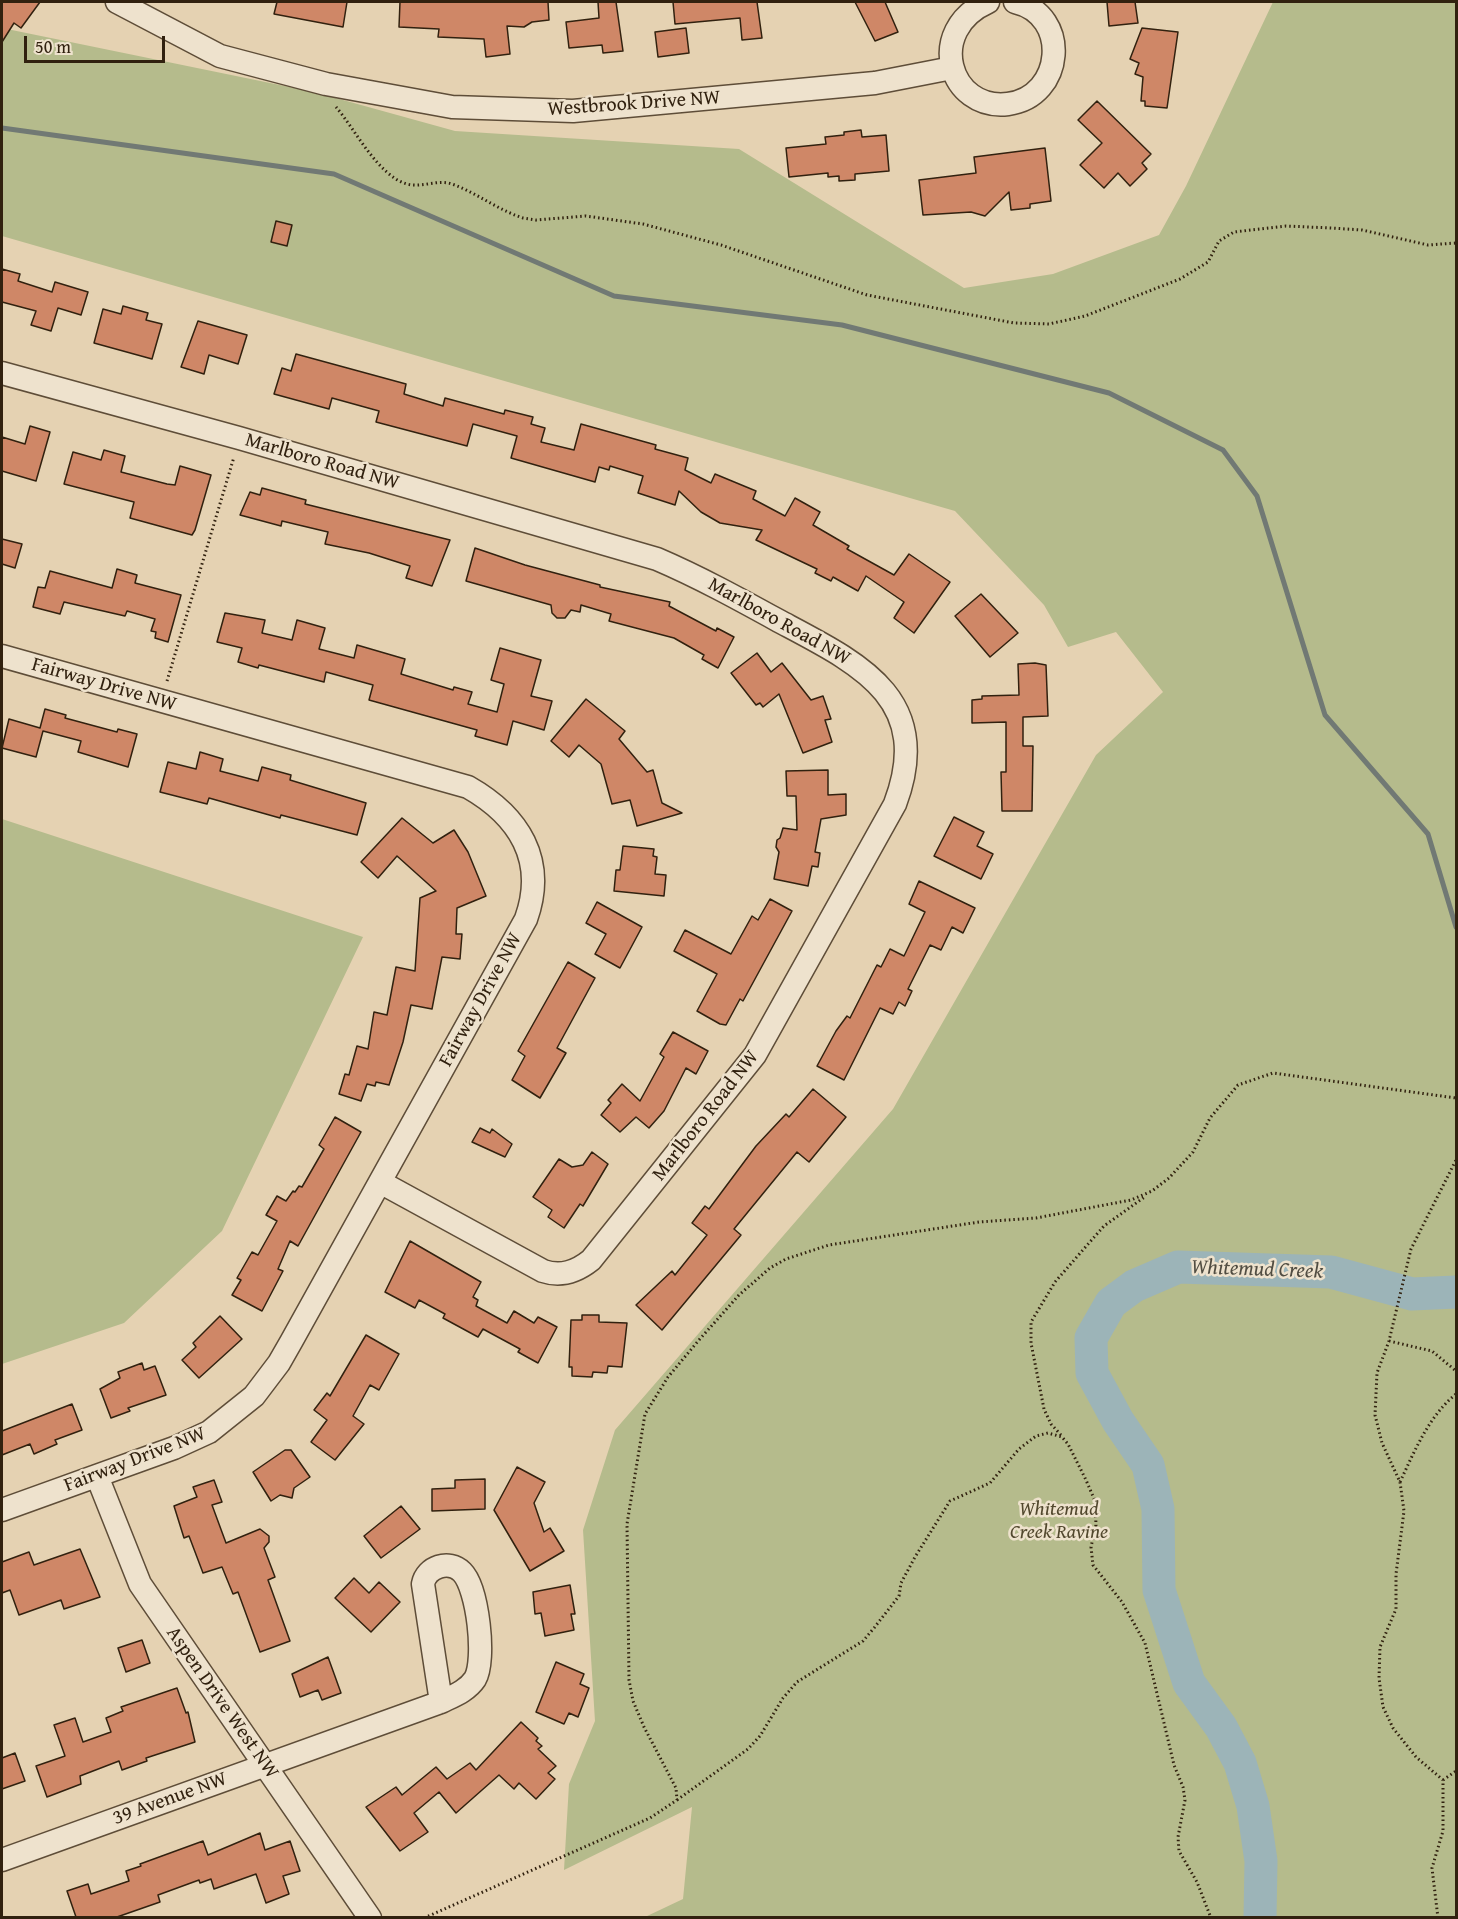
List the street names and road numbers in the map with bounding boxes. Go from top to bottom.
street label: Westbrook Drive NW [547,86,721,122]
street label: Marlboro Road NW [242,429,402,495]
street label: Marlboro Road NW [704,573,854,671]
street label: Fairway Drive NW [29,653,179,717]
street label: Fairway Drive NW [434,929,528,1071]
street label: Marlboro Road NW [648,1046,764,1186]
street label: Fairway Drive NW [61,1422,209,1498]
street label: Aspen Drive West NW [160,1622,284,1784]
street label: 39 Avenue NW [110,1767,230,1831]

